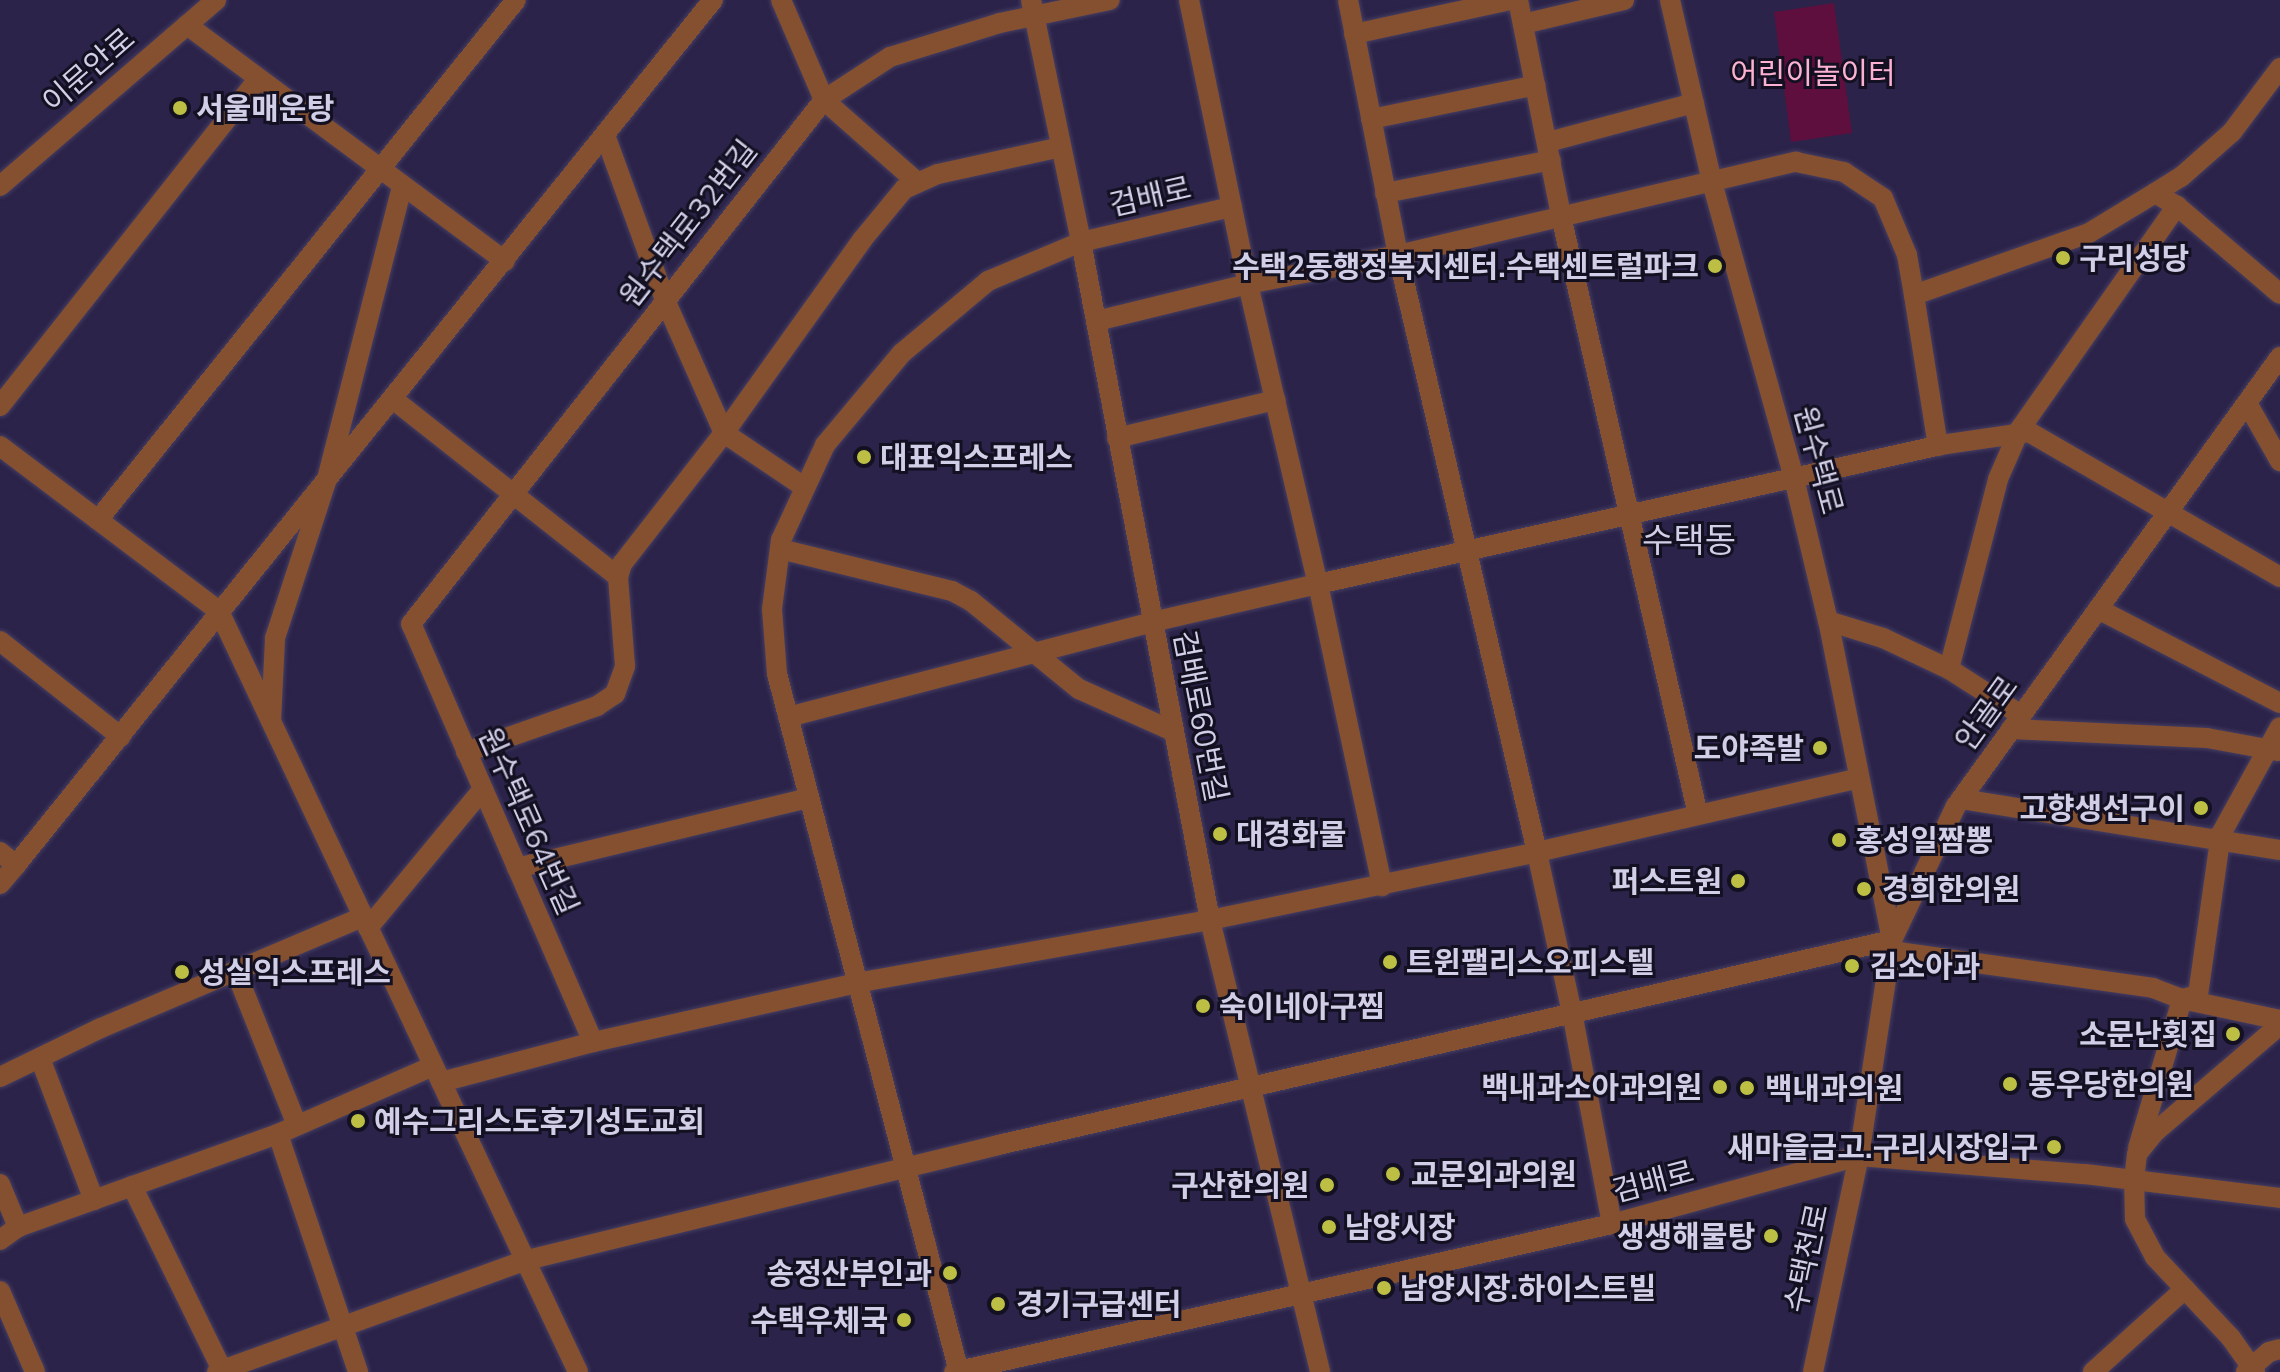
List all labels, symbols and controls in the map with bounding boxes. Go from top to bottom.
street label: 이문안로 [35,20,141,120]
park label: 어린이놀이터 [1730,55,1896,91]
place label: 서울매운탕 [196,90,334,126]
marker: 서울매운탕 [171,99,189,117]
street label: 원수택로32번길 [612,132,764,314]
street label: 검배로 [1106,169,1194,223]
place label: 구리성당 [2079,240,2189,276]
place label: 수택2동행정복지센터.수택센트럴파크 [1232,248,1699,284]
marker: 구리성당 [2054,249,2072,267]
marker: 수택2동행정복지센터.수택센트럴파크 [1706,257,1724,275]
street label: 원수택로 [1787,402,1851,518]
place label: 대표익스프레스 [880,439,1073,475]
marker: 대표익스프레스 [855,448,873,466]
district label: 수택동 [1642,520,1736,560]
street label: 검배로60번길 [1167,627,1235,805]
street label: 안골로 [1947,669,2025,757]
street label: 원수택로64번길 [472,722,586,920]
place label: 도야족발 [1694,730,1804,766]
marker: 도야족발 [1811,739,1829,757]
place label: 고향생선구이 [2019,790,2185,826]
marker: 고향생선구이 [2192,799,2210,817]
place label: 대경화물 [1236,816,1346,852]
place label: 홍성일짬뽕 [1855,822,1993,858]
marker: 대경화물 [1211,825,1229,843]
marker: 홍성일짬뽕 [1830,831,1848,849]
place label: 퍼스트원 [1612,863,1722,899]
place label: 경희한의원 [1882,871,2020,907]
marker: 퍼스트원 [1729,872,1747,890]
marker: 경희한의원 [1853,878,1875,900]
place label: 트윈팰리스오피스텔 [1406,944,1654,980]
place label: 김소아과 [1870,948,1980,984]
marker: 트윈팰리스오피스텔 [1381,953,1399,971]
place label: 성실익스프레스 [198,954,391,990]
marker: 김소아과 [1841,955,1863,977]
marker: 성실익스프레스 [173,963,191,981]
place label: 숙이네아구찜 [1219,988,1385,1024]
marker: 숙이네아구찜 [1194,997,1212,1015]
place label: 소문난횟집 [2079,1016,2217,1052]
marker: 소문난횟집 [2224,1025,2242,1043]
place label: 동우당한의원 [2028,1066,2194,1102]
place label: 백내과소아과의원 [1481,1069,1702,1105]
place label: 백내과의원 [1765,1070,1903,1106]
marker: 동우당한의원 [1999,1073,2021,1095]
marker: 백내과소아과의원 [1709,1076,1731,1098]
marker: 백내과의원 [1736,1077,1758,1099]
place label: 예수그리스도후기성도교회 [374,1103,705,1139]
marker: 예수그리스도후기성도교회 [349,1112,367,1130]
place label: 새마을금고.구리시장입구 [1727,1129,2038,1165]
marker: 새마을금고.구리시장입구 [2045,1138,2063,1156]
street label: 검배로 [1608,1153,1698,1209]
place label: 교문외과의원 [1411,1156,1577,1192]
marker: 교문외과의원 [1382,1163,1404,1185]
place label: 구산한의원 [1171,1167,1309,1203]
marker: 구산한의원 [1316,1174,1338,1196]
street label: 수택천로 [1777,1200,1835,1316]
place label: 남양시장 [1345,1209,1455,1245]
marker: 남양시장 [1320,1218,1338,1236]
place label: 생생해물탕 [1617,1218,1755,1254]
marker: 생생해물탕 [1762,1227,1780,1245]
place label: 송정산부인과 [766,1255,932,1291]
marker: 송정산부인과 [939,1262,961,1284]
place label: 남양시장.하이스트빌 [1400,1270,1656,1306]
marker: 남양시장.하이스트빌 [1375,1279,1393,1297]
place label: 경기구급센터 [1016,1286,1182,1322]
marker: 경기구급센터 [987,1293,1009,1315]
place label: 수택우체국 [750,1302,888,1338]
marker: 수택우체국 [895,1311,913,1329]

